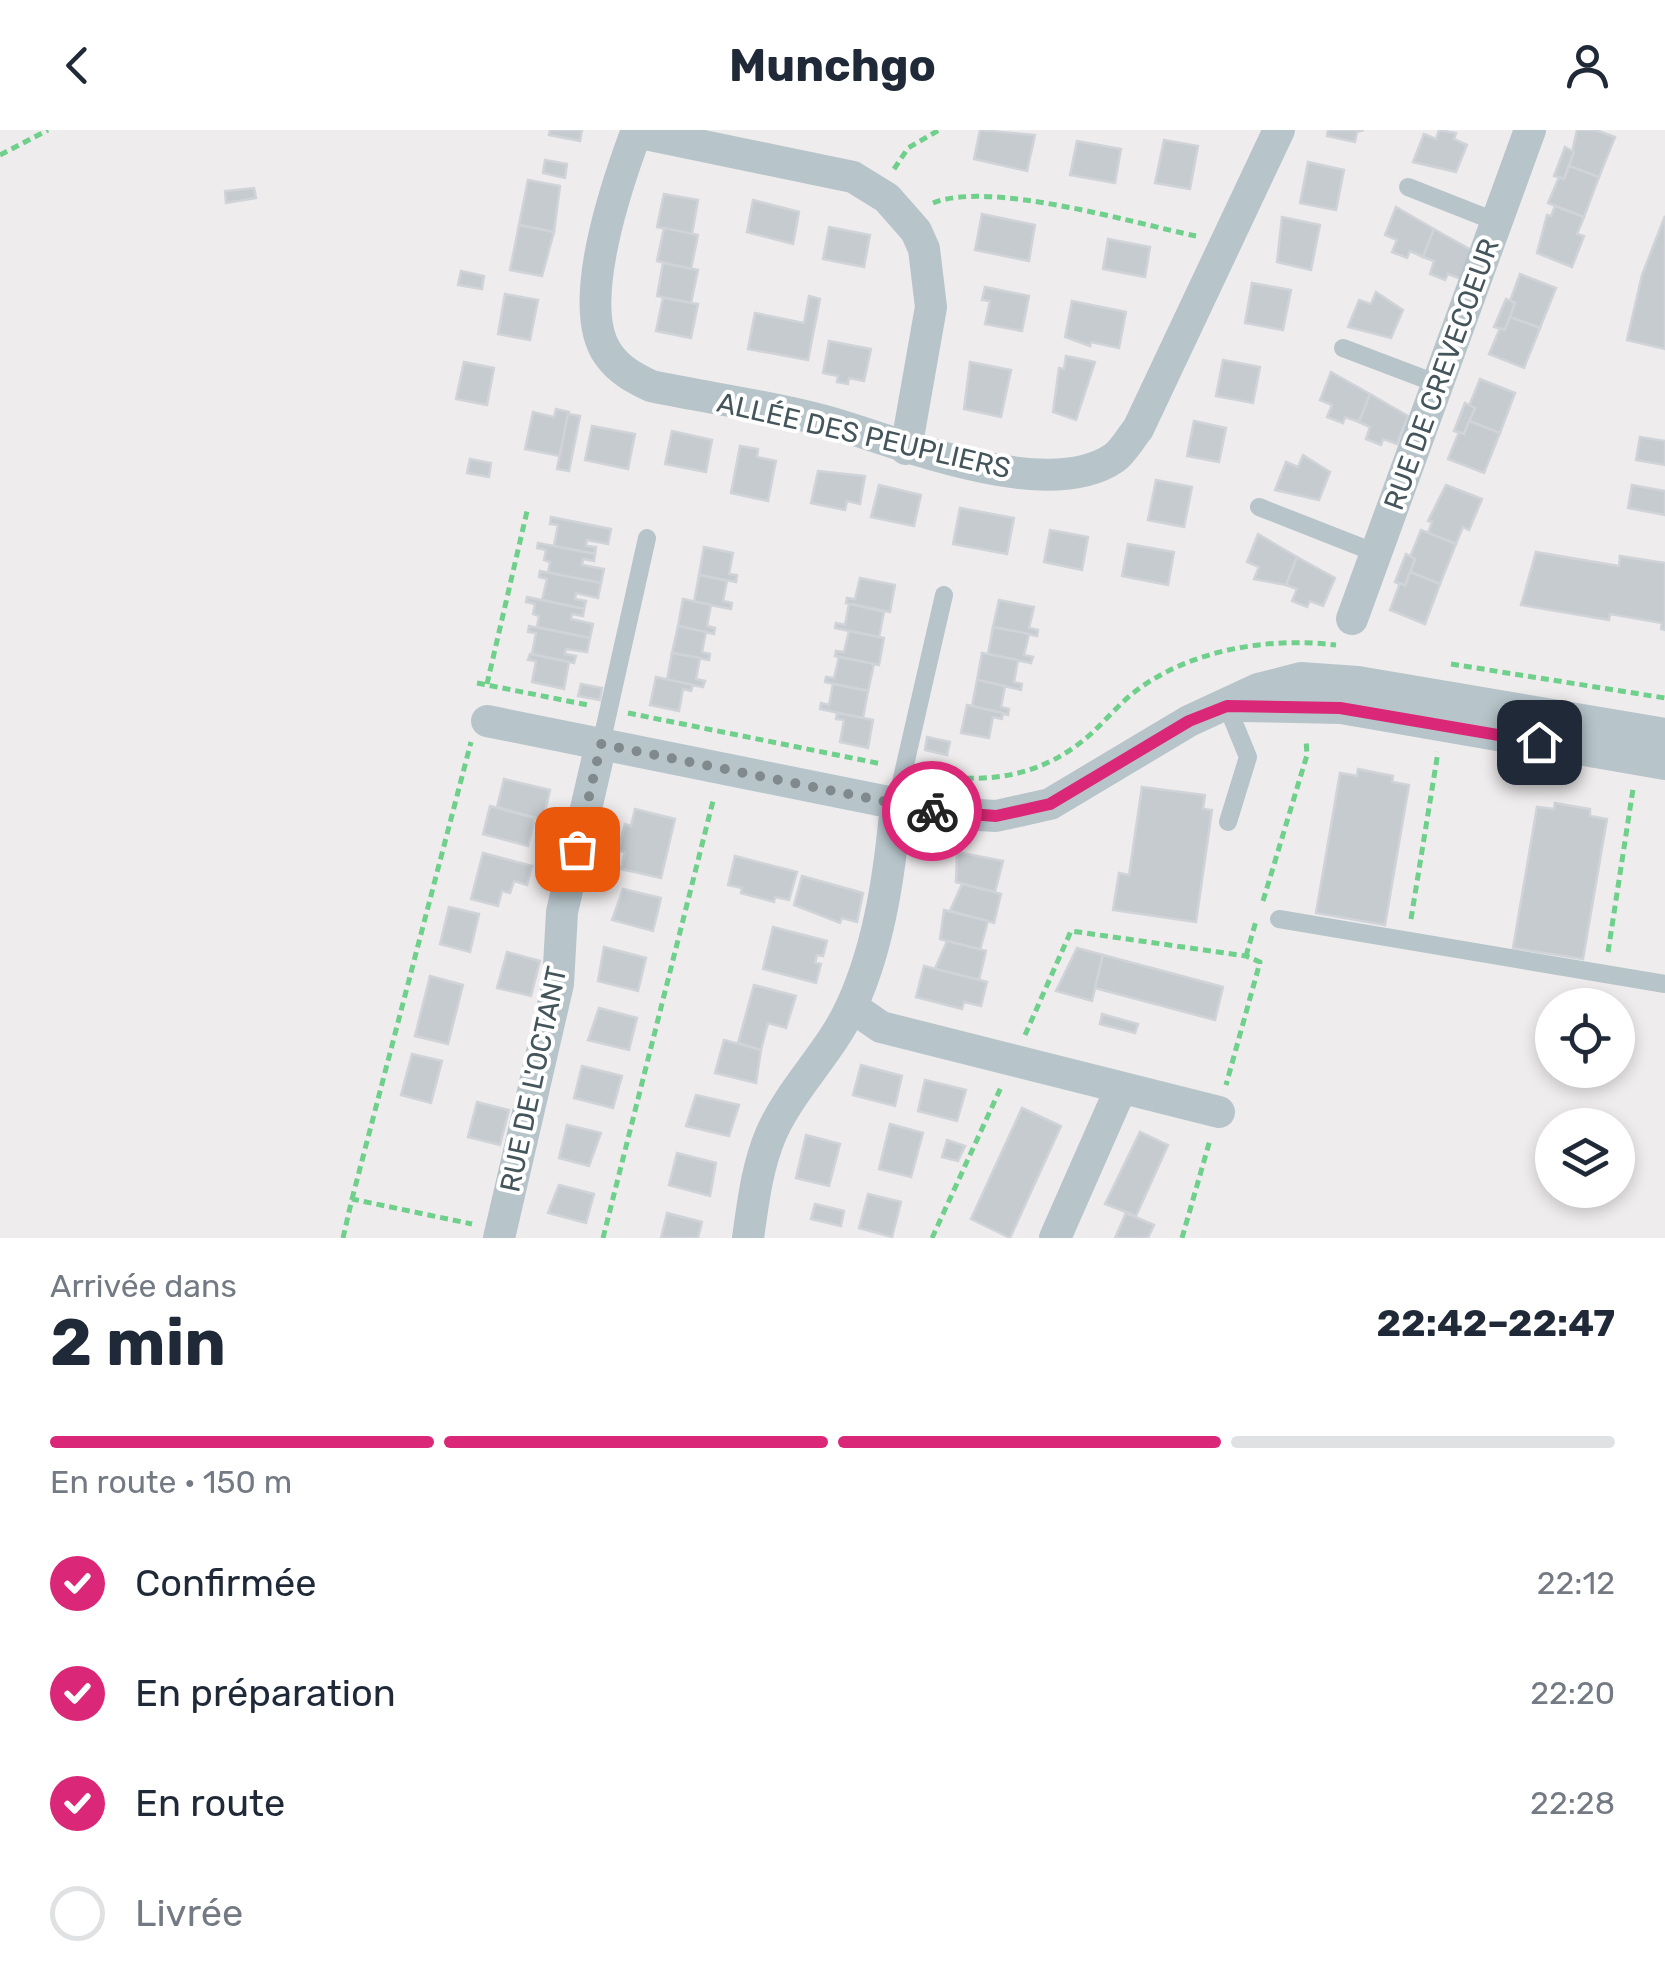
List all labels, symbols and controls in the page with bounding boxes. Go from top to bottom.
icon: back [50,38,105,93]
icon: person [1560,38,1615,93]
text: Munchgo [729,39,936,92]
street label: RUE DE CREVECOEUR [1377,234,1506,514]
street label: ALLÉE DES PEUPLIERS [714,386,1014,485]
pin [1497,700,1582,785]
icon: home [1512,715,1567,770]
courier [882,761,982,861]
icon: bike [905,784,960,839]
pin [535,807,620,892]
icon: bag [550,822,605,877]
street label: RUE DE L'OCTANT [493,963,574,1195]
map controls [1535,988,1635,1208]
button: locate [1535,988,1635,1088]
button: layers [1535,1108,1635,1208]
text: Arrivée dans [50,1267,237,1305]
text: 22:42–22:47 [1376,1300,1615,1346]
text: 2 min [50,1304,226,1381]
text: En route · 150 m [50,1463,292,1501]
icon: check [50,1556,105,1611]
text: Confirmée [135,1560,317,1606]
text: 22:12 [1537,1564,1615,1602]
icon: check [50,1666,105,1721]
text: En préparation [135,1670,396,1716]
text: 22:20 [1530,1674,1615,1712]
icon: check [50,1776,105,1831]
text: En route [135,1780,285,1826]
text: 22:28 [1530,1784,1615,1822]
text: Livrée [135,1890,243,1936]

